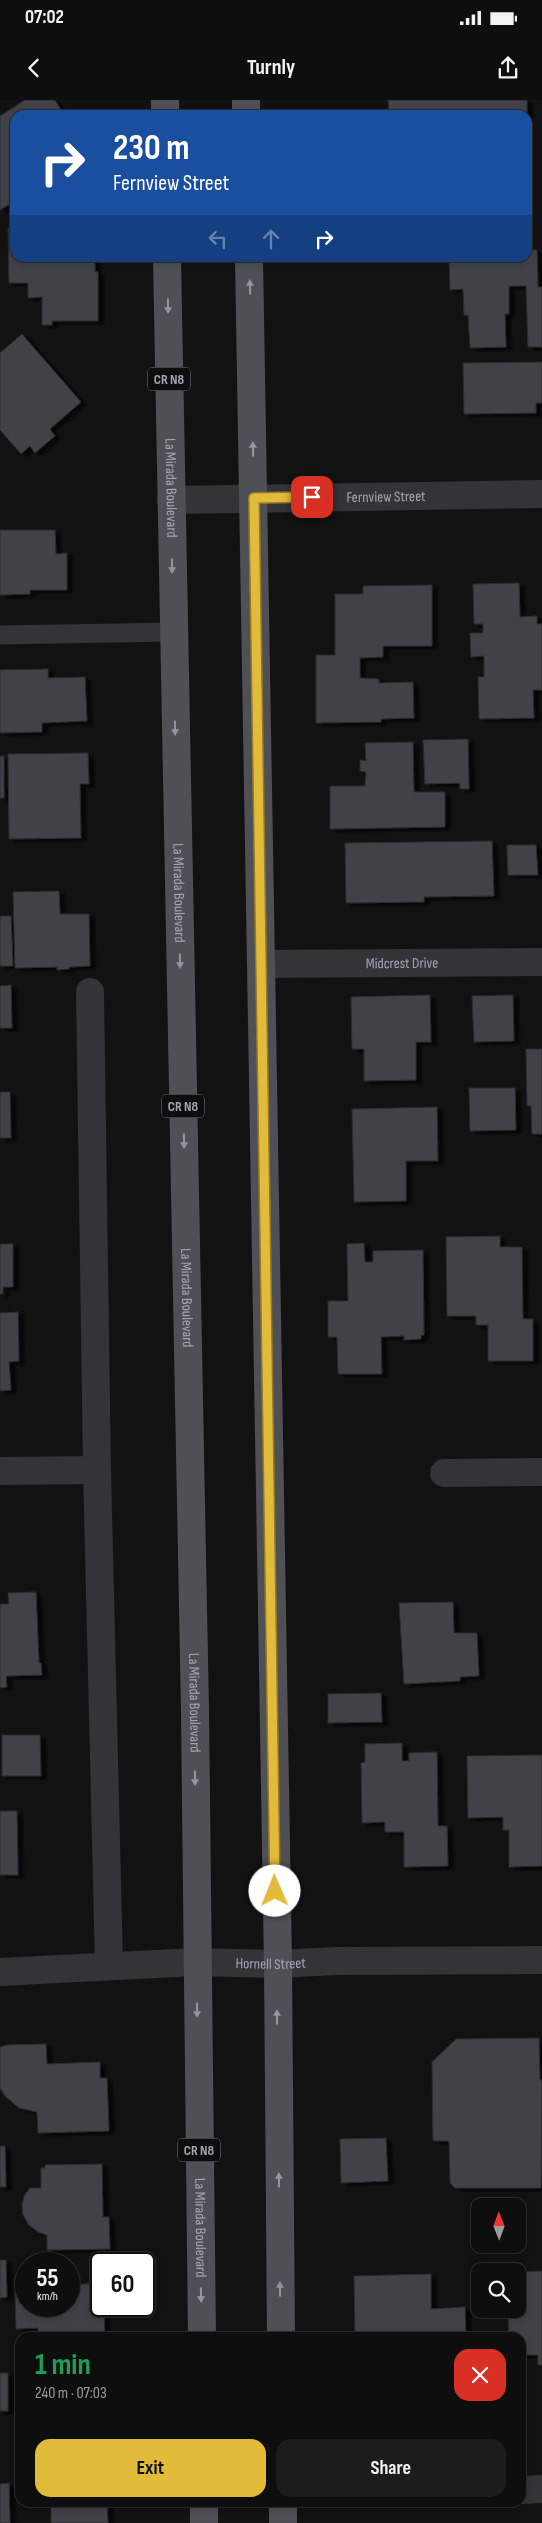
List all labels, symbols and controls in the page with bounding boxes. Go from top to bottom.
text: 07:02 [25,6,64,29]
icon: back [20,54,48,82]
text: Turnly [247,54,295,81]
icon: share [494,54,522,82]
text: 230 m [113,127,189,170]
icon: right [30,130,95,195]
text: Fernview Street [113,170,229,197]
icon: left [204,225,232,253]
icon: ahead [257,225,285,253]
icon: right [310,225,338,253]
one-way arrow [245,279,253,295]
one-way arrow [164,298,172,314]
road number: CR N8 [148,368,190,390]
street label: La Mirada Boulevard [160,438,181,538]
one-way arrow [249,441,257,457]
pin [291,476,333,518]
icon: arrive [298,483,326,511]
street label: Fernview Street [346,487,426,507]
one-way arrow [168,558,176,574]
one-way arrow [172,721,180,737]
street label: La Mirada Boulevard [168,843,189,943]
one-way arrow [176,953,184,969]
street label: Midcrest Drive [366,954,438,973]
road number: CR N8 [162,1094,204,1118]
one-way arrow [180,1133,188,1149]
street label: La Mirada Boulevard [176,1248,197,1348]
street label: La Mirada Boulevard [184,1653,204,1753]
one-way arrow [192,1770,200,1786]
position arrow [248,1864,300,1916]
street label: Hornell Street [235,1954,307,1974]
one-way arrow [193,2003,201,2019]
one-way arrow [273,2009,281,2025]
road number: CR N8 [178,2138,220,2162]
one-way arrow [275,2171,283,2187]
street label: La Mirada Boulevard [190,2178,210,2278]
north arrow [471,2198,526,2252]
map controls [471,2198,526,2318]
speed limit sign: 60 [90,2252,155,2317]
text: 55 [37,2263,58,2294]
button: search [471,2263,526,2318]
one-way arrow [276,2281,284,2297]
one-way arrow [197,2288,205,2304]
text: km/h [37,2289,58,2304]
text: 1 min [35,2347,91,2383]
button: close [454,2349,506,2401]
text: 240 m · 07:03 [35,2384,107,2403]
button: Exit [35,2439,266,2497]
button: Share [276,2439,506,2497]

